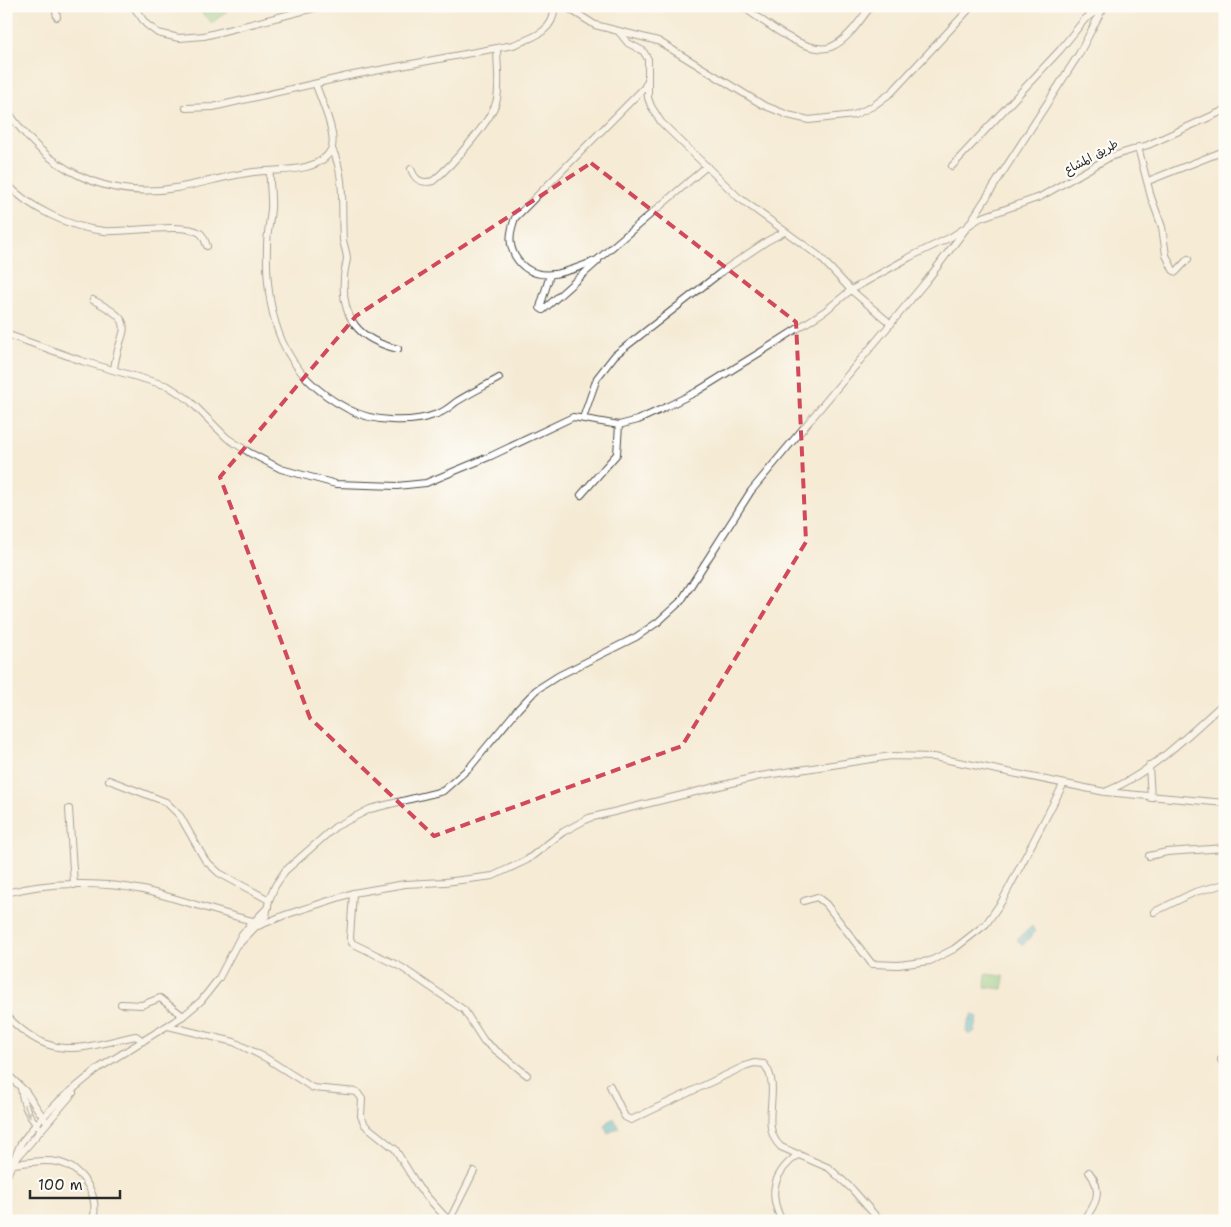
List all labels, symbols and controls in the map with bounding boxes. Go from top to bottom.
street label: طريق المشاع [1061,136,1121,179]
one-way arrow [24,1104,32,1118]
scale bar [30,1167,120,1199]
text: 100 m [38,1175,83,1195]

